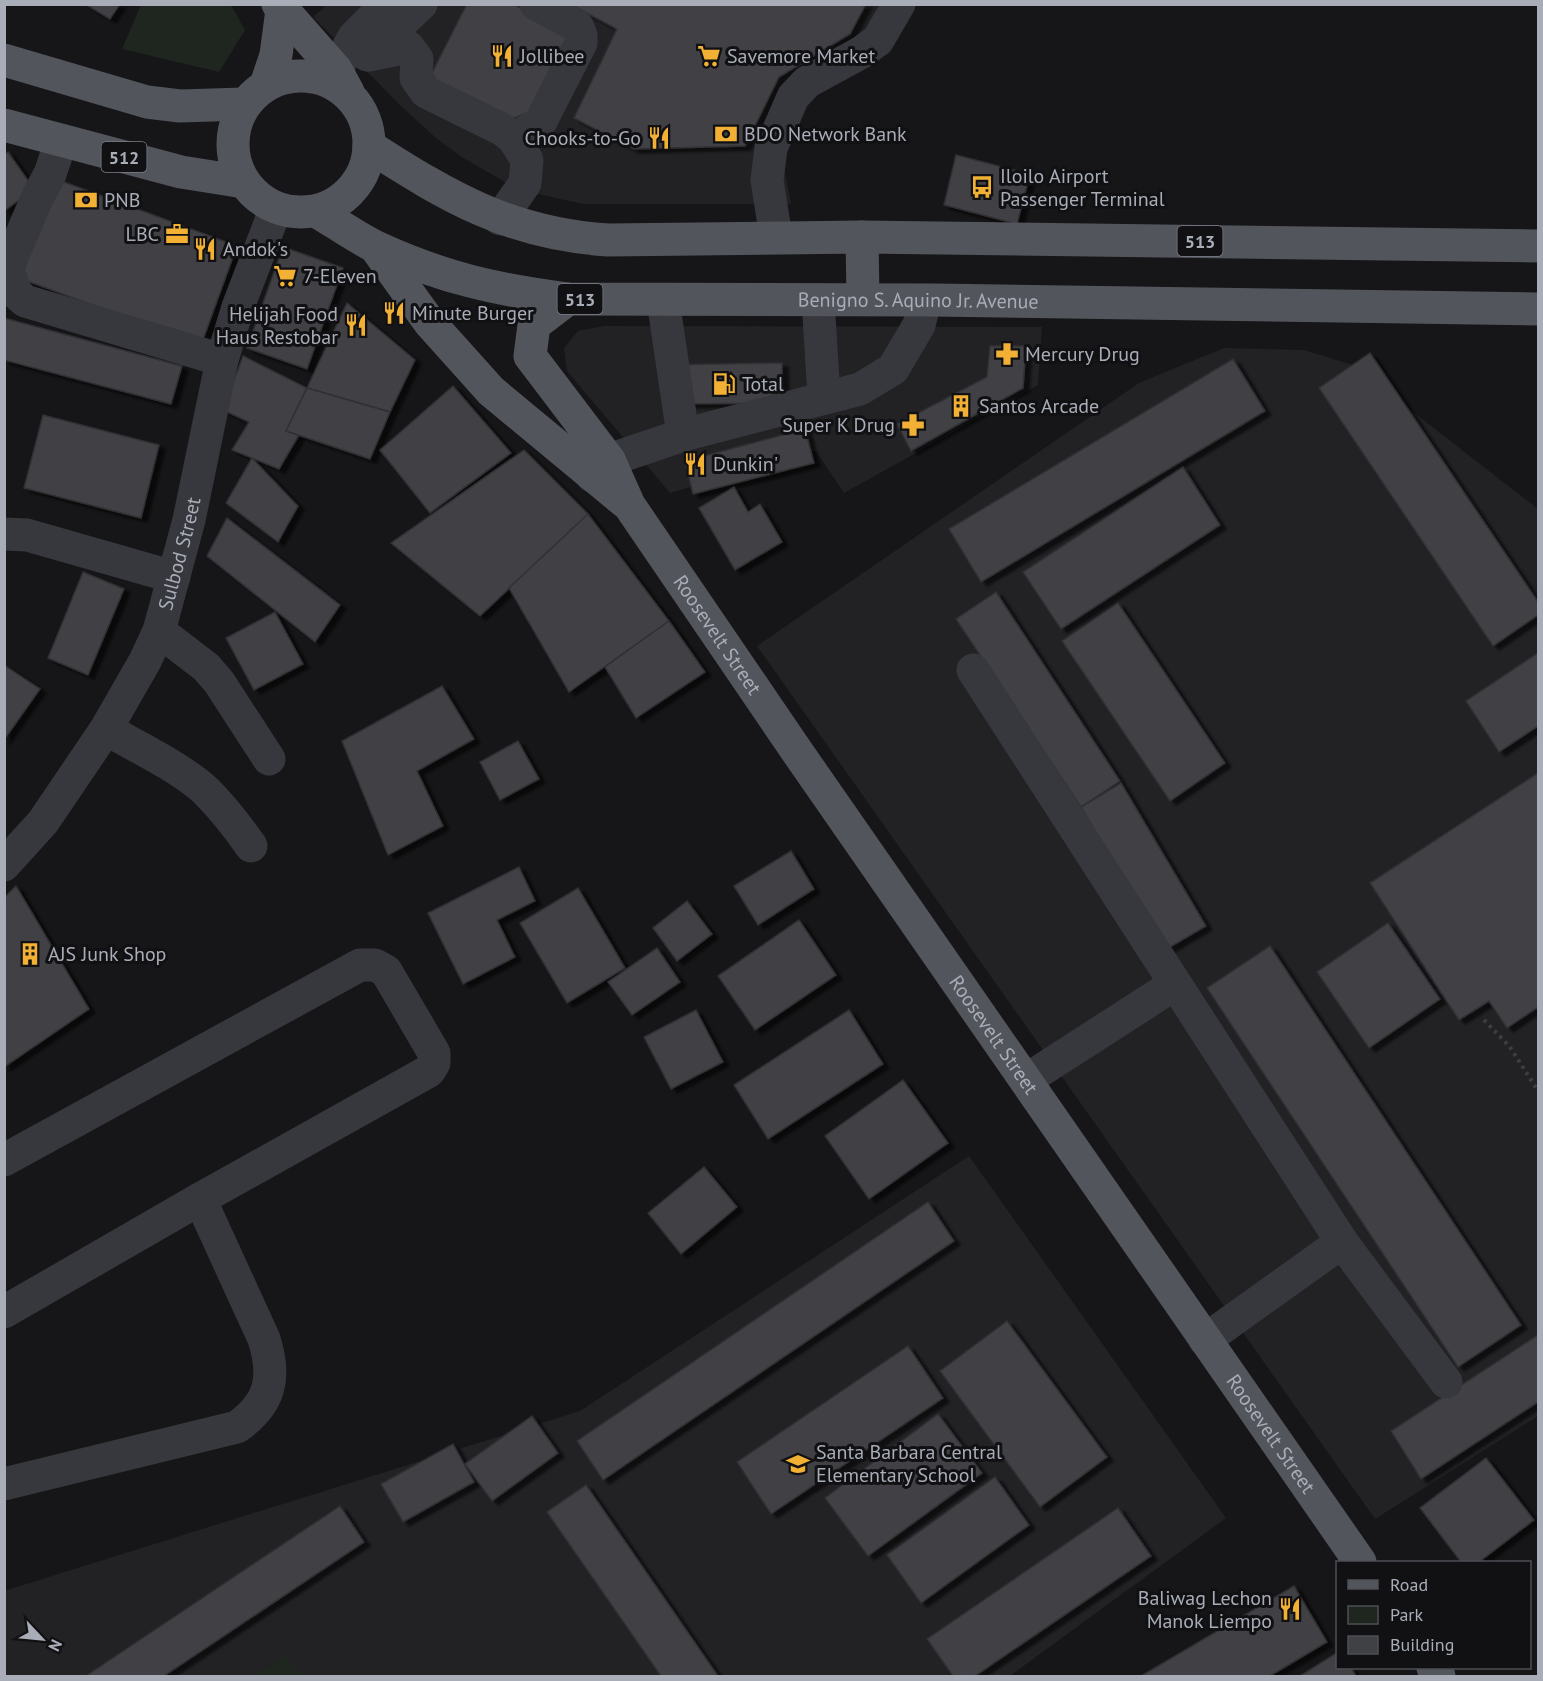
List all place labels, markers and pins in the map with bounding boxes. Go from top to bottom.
restaurant icon: Jollibee [489,43,515,69]
place label: Jollibee [519,43,584,69]
supermarket icon: Savemore Market [696,43,722,69]
place label: Savemore Market [727,43,875,69]
bank icon: BDO Network Bank [713,121,739,147]
place label: BDO Network Bank [744,121,907,147]
place label: Chooks-to-Go [525,125,641,151]
restaurant icon: Chooks-to-Go [646,125,672,151]
place label: Iloilo Airport Passenger Terminal [1000,163,1165,212]
bus stop icon: Iloilo Airport Passenger Terminal [969,174,995,200]
bank icon: PNB [73,187,99,213]
place label: PNB [104,187,140,213]
place label: LBC [126,221,159,247]
office icon: LBC [164,221,190,247]
restaurant icon: Andok's [192,236,218,262]
place label: Andok's [223,236,288,262]
supermarket icon: 7-Eleven [272,263,298,289]
place label: 7-Eleven [303,263,377,289]
restaurant icon: Minute Burger [381,300,407,326]
place label: Minute Burger [412,300,534,326]
place label: Helijah Food Haus Restobar [216,301,338,350]
restaurant icon: Helijah Food Haus Restobar [343,312,369,338]
pharmacy icon: Mercury Drug [994,341,1020,367]
place label: Mercury Drug [1025,341,1140,367]
fuel station icon: Total [711,371,737,397]
place label: Total [742,371,784,397]
building icon: Santos Arcade [948,393,974,419]
place label: Santos Arcade [979,393,1099,419]
place label: Super K Drug [782,412,895,438]
pharmacy icon: Super K Drug [900,412,926,438]
restaurant icon: Dunkin' [682,451,708,477]
place label: Dunkin' [713,451,778,477]
building icon: AJS Junk Shop [17,941,43,967]
place label: AJS Junk Shop [48,941,166,967]
place label: Santa Barbara Central Elementary School [816,1439,1002,1488]
school or university icon: Santa Barbara Central Elementary School [785,1451,811,1477]
place label: Baliwag Lechon Manok Liempo [1138,1585,1272,1634]
restaurant icon: Baliwag Lechon Manok Liempo [1277,1596,1303,1622]

